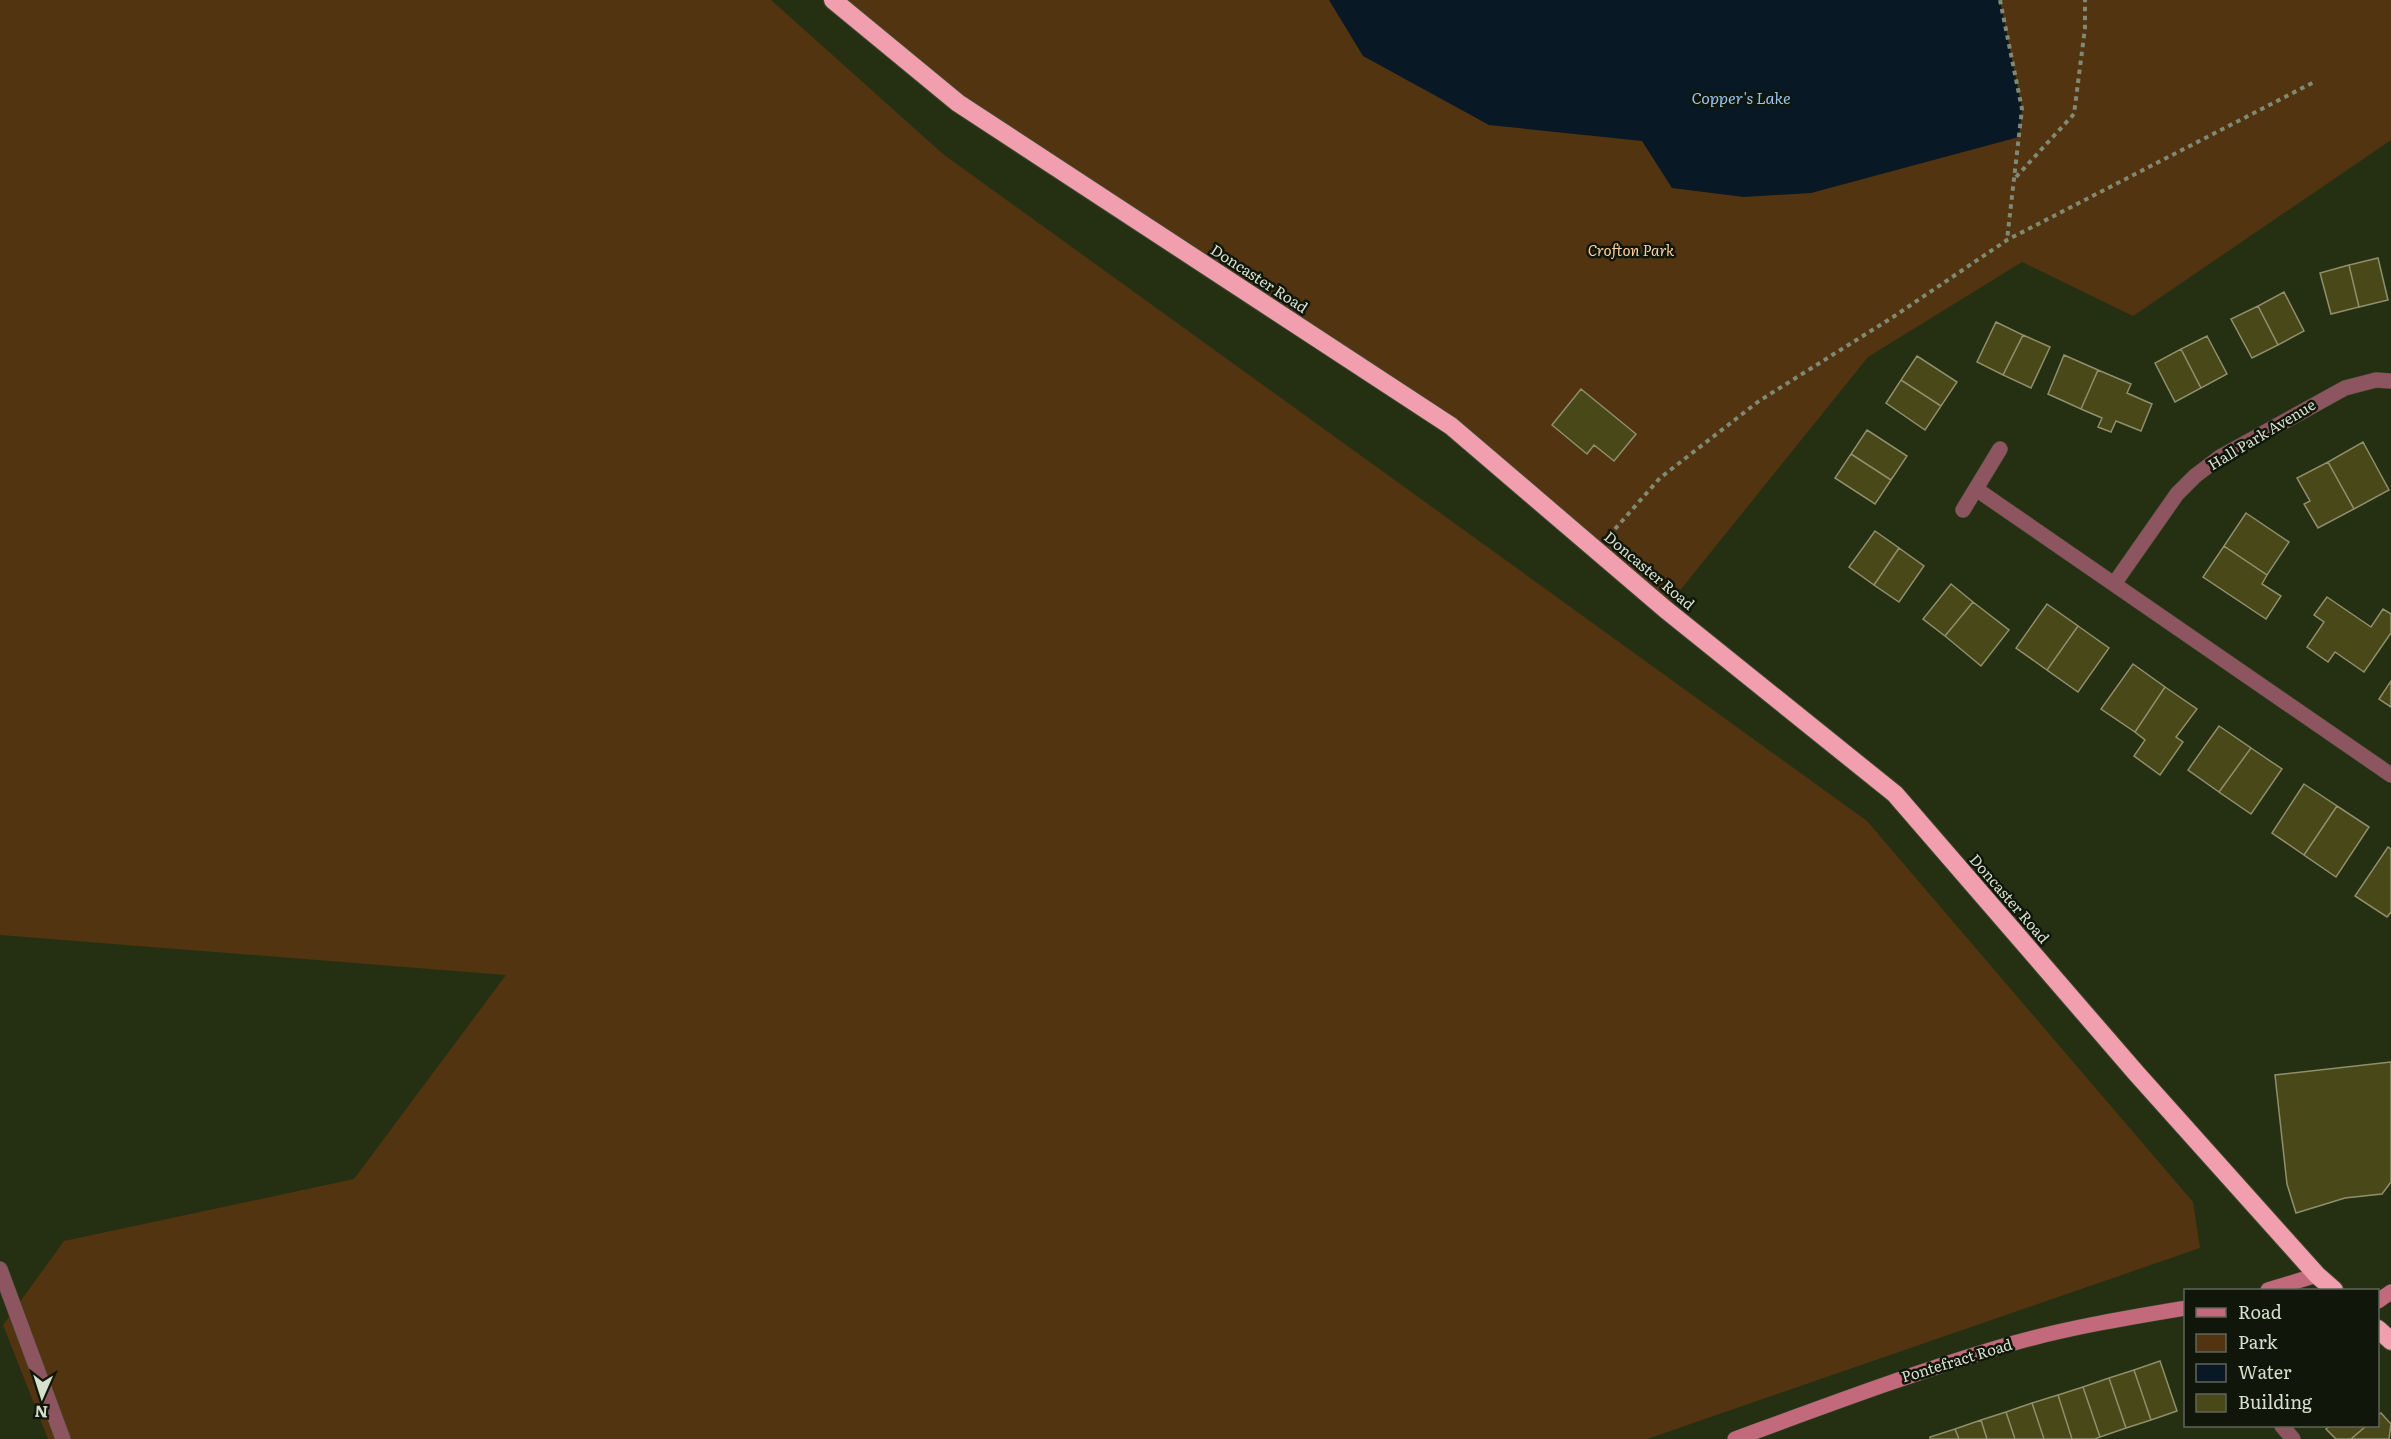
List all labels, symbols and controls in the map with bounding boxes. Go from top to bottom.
water label: Copper's Lake [1691,85,1791,109]
street label: Doncaster Road [1207,238,1313,318]
park label: Crofton Park [1588,238,1675,261]
street label: Hall Park Avenue [2203,392,2320,475]
street label: Doncaster Road [1600,525,1700,615]
street label: Doncaster Road [1965,848,2056,948]
legend [2184,1289,2379,1427]
text: Road [2238,1298,2282,1325]
text: Park [2238,1328,2279,1355]
street label: Pontefract Road [1898,1332,2015,1387]
text: Water [2238,1358,2292,1385]
north arrow [12,1367,72,1427]
text: Building [2238,1388,2313,1415]
text: N [34,1401,49,1425]

